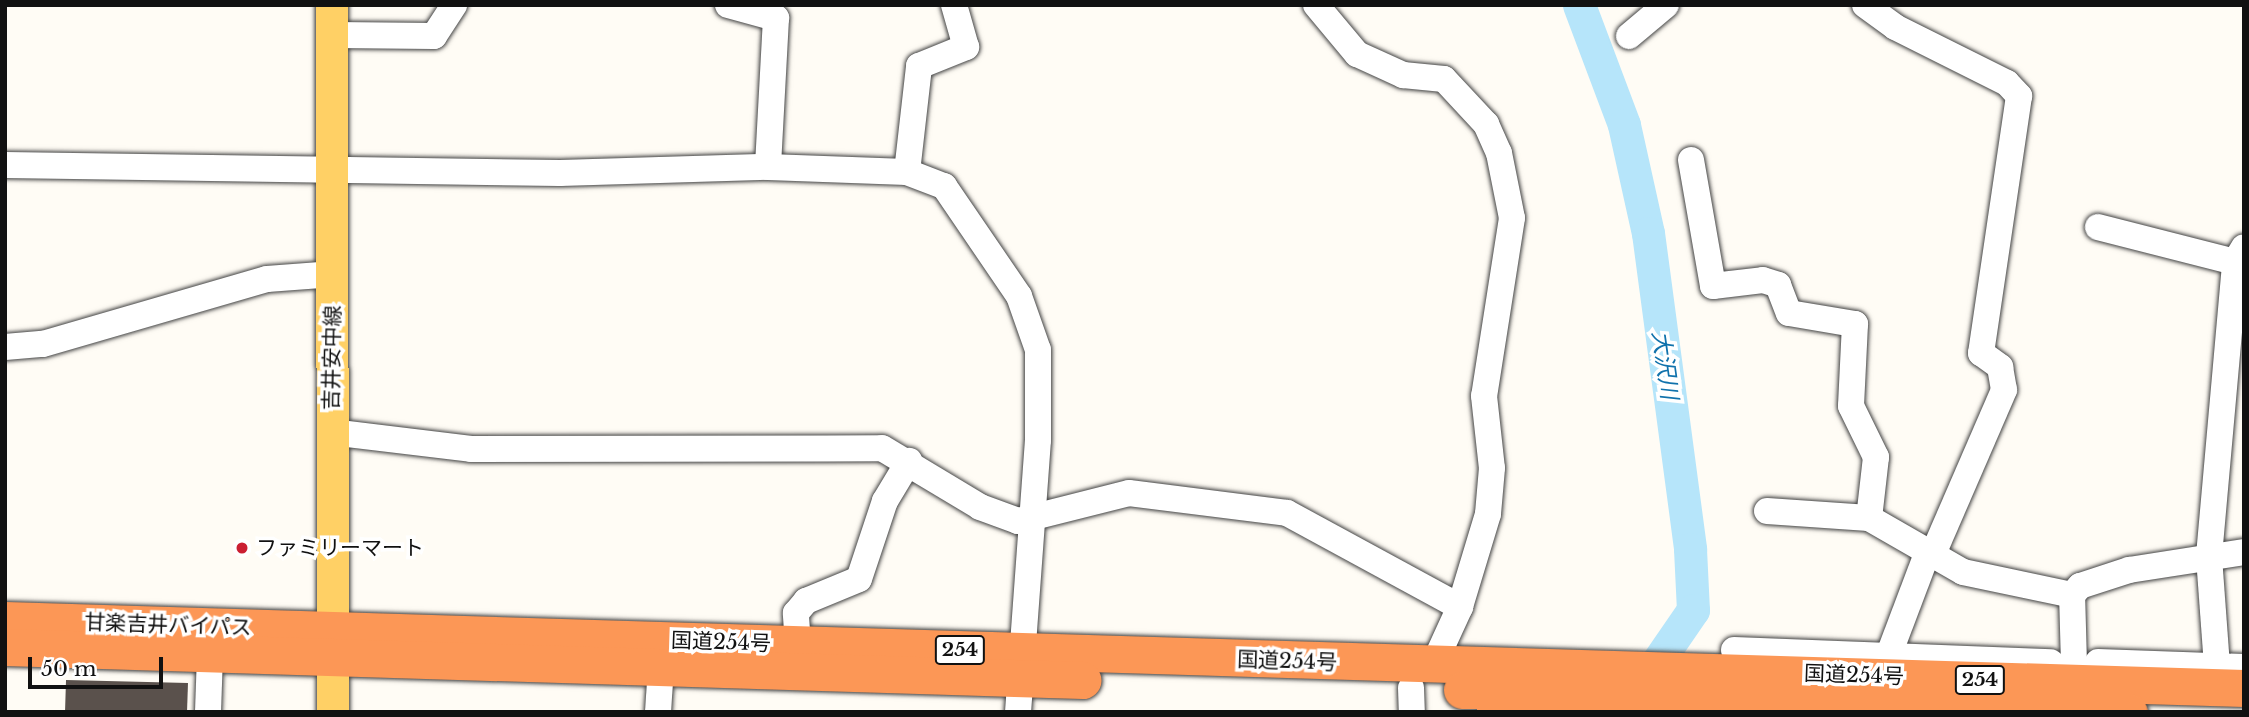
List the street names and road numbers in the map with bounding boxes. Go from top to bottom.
street label: 吉井安中線 [318,305,346,411]
street label: 甘楽吉井バイパス [84,609,252,641]
street label: 国道254号 [671,628,771,656]
road number: 254 [934,635,986,666]
street label: 国道254号 [1237,647,1337,675]
street label: 国道254号 [1804,661,1904,689]
road number: 254 [1954,664,2006,695]

